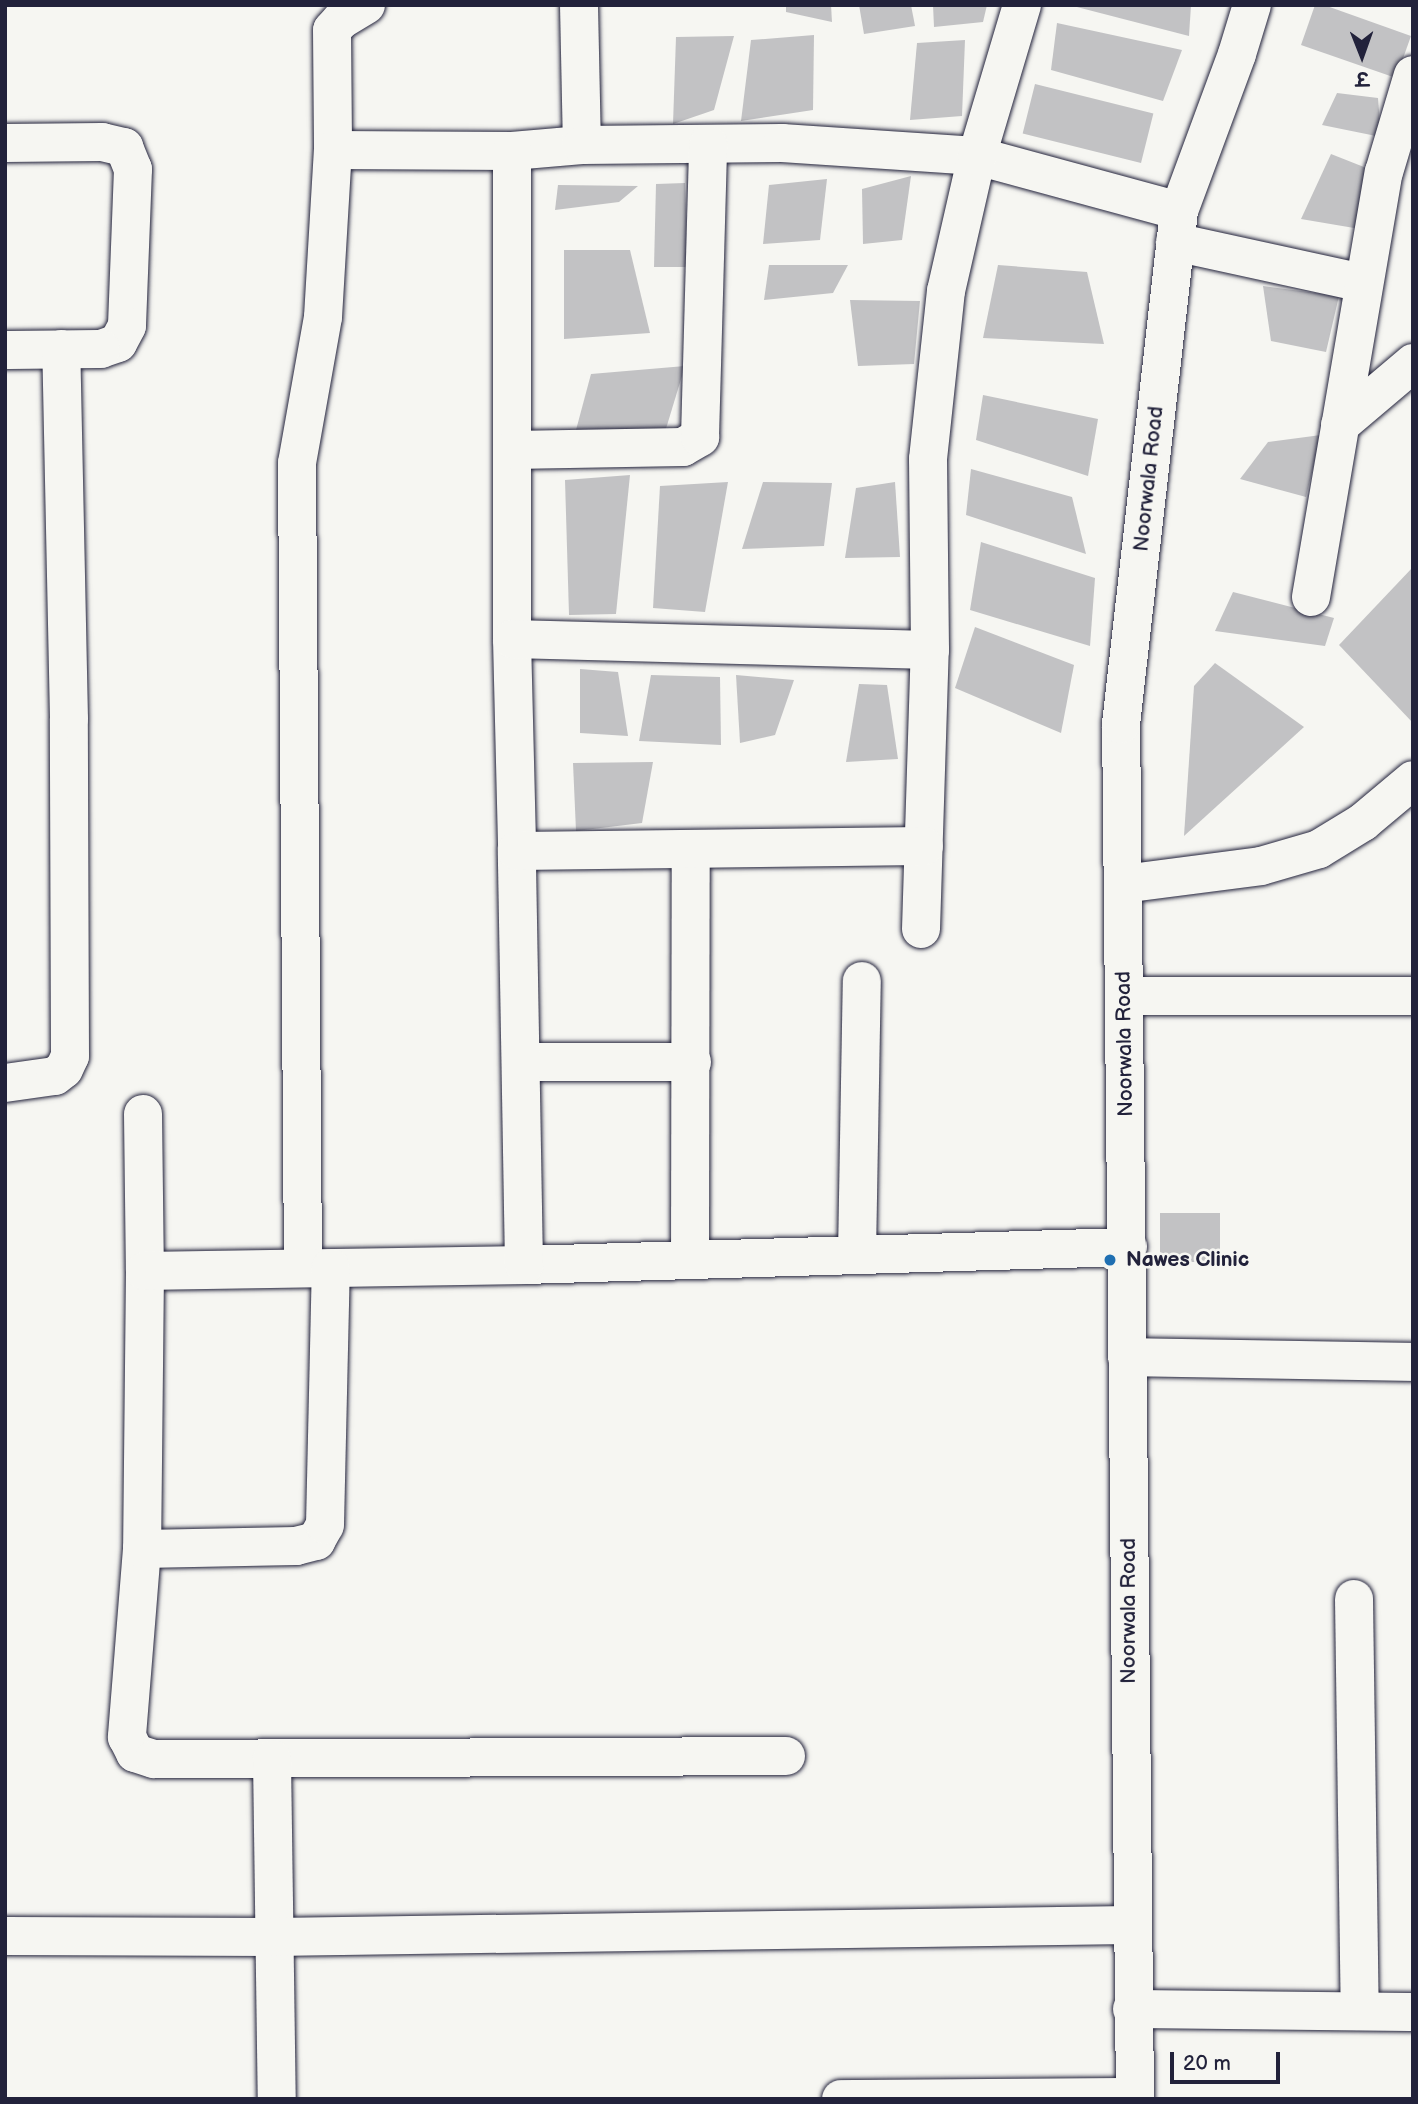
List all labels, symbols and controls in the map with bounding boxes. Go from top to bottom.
north arrow [1327,21,1397,91]
text: उ [1356,66,1369,89]
street label: Noorwala Road [1129,405,1169,553]
street label: Noorwala Road [1111,971,1139,1117]
place label: Nawes Clinic [1126,1247,1249,1273]
marker: Nawes Clinic [1100,1250,1120,1270]
street label: Noorwala Road [1116,1538,1142,1684]
scale bar [1173,2038,1283,2082]
text: 20 m [1183,2051,1231,2076]

